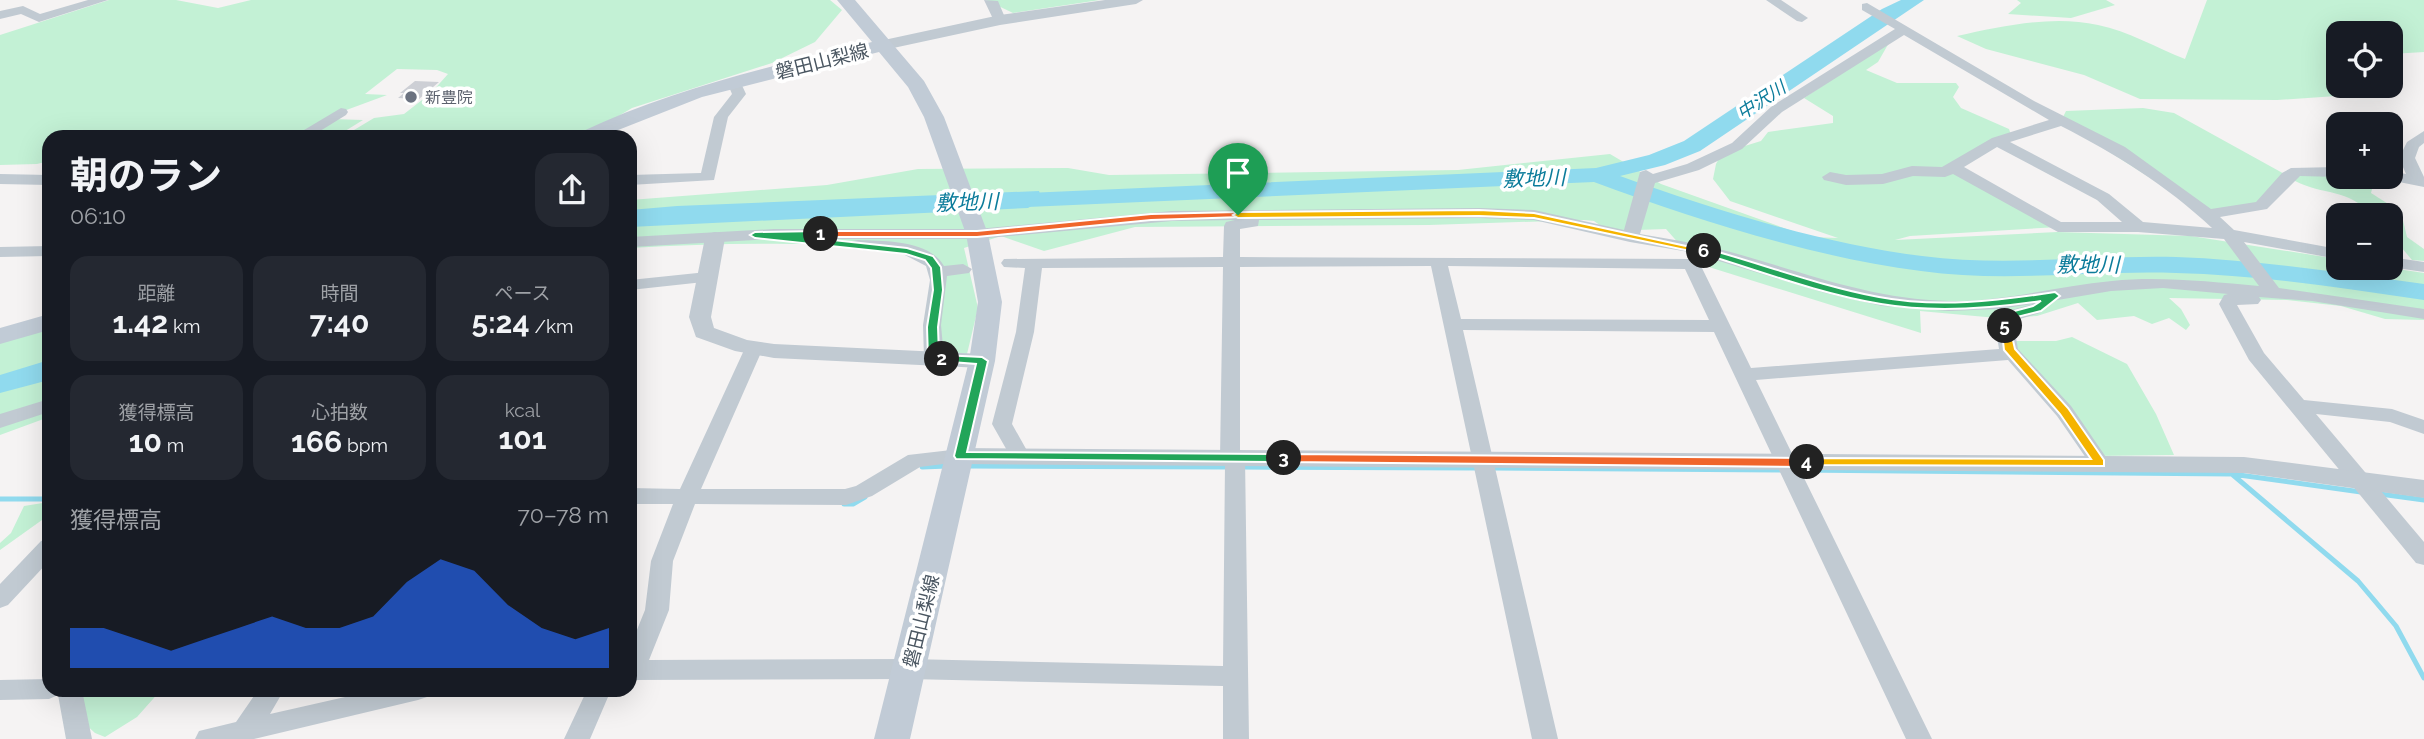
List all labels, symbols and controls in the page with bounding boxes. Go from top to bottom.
map controls [2326,21,2403,280]
button: locate [2326,21,2403,98]
street label: 磐田山梨線 [773,39,871,83]
water label: 中沢川 [1733,75,1791,124]
place label: 新豊院 [425,88,473,107]
marker: 新豊院 [403,89,419,105]
button: + [2326,112,2403,189]
pin [1208,143,1268,215]
text: 朝のラン [70,153,222,198]
button: share [535,153,609,227]
icon: arrive [1219,154,1257,192]
water label: 敷地川 [1502,164,1568,192]
water label: 敷地川 [935,188,1001,216]
text: 06:10 [70,202,126,229]
button: − [2326,203,2403,280]
pin: 1 [804,216,838,252]
text: 1 [816,222,825,244]
pin: 6 [1686,233,1722,268]
text: 6 [1698,239,1709,261]
water label: 敷地川 [2057,252,2121,277]
text: 距離 [137,282,176,304]
text: 時間 [320,282,359,304]
text: ペース [494,282,551,304]
text: 1.42 [112,305,168,340]
text: 7:40 [310,305,369,340]
text: 5:24 [472,305,530,340]
pin: 5 [1988,308,2022,344]
text: 5 [1999,314,2010,336]
text: km [168,315,201,337]
text: /km [530,315,573,337]
pin: 2 [925,342,960,376]
text: 2 [936,347,947,369]
text: kcal [505,399,540,421]
text: 獲得標高 [118,401,195,423]
text: 心拍数 [311,401,368,423]
text: 101 [498,421,547,456]
text: 10 [129,424,162,459]
text: 166 [291,424,342,459]
text: m [162,434,184,456]
text: bpm [342,434,388,456]
pin: 3 [1266,440,1302,476]
pin: 4 [1790,444,1825,480]
text: 3 [1278,446,1289,468]
text: 4 [1801,450,1812,472]
text: 70–78 m [518,501,609,528]
text: 獲得標高 [70,506,162,533]
street label: 磐田山梨線 [899,572,943,670]

